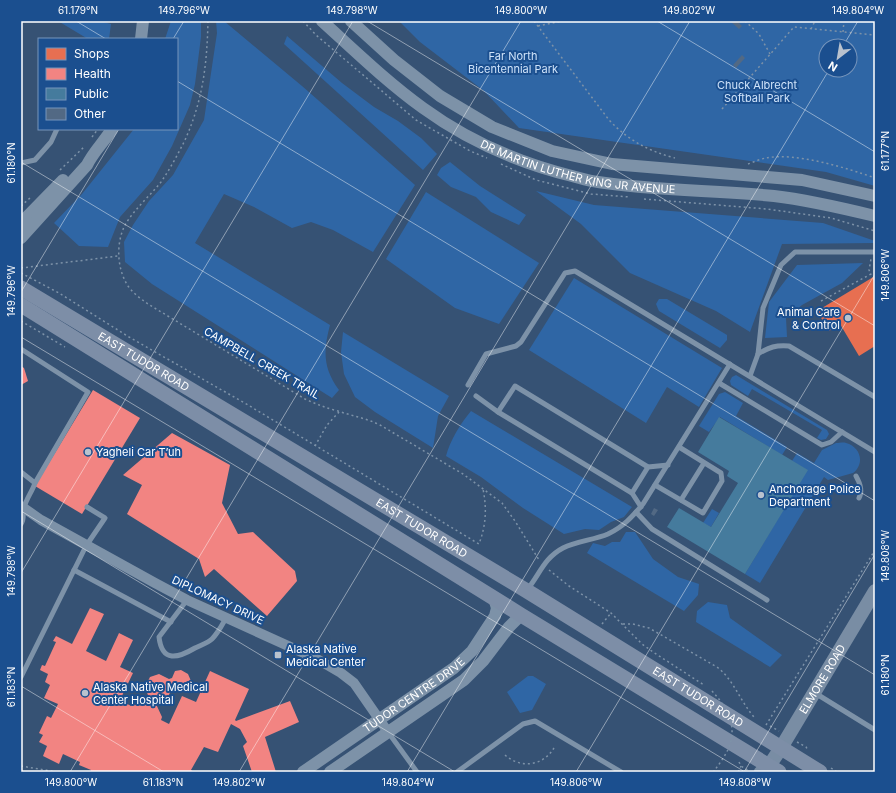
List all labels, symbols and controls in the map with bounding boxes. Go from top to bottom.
text: 61.179°N [58,4,98,16]
text: 149.796°W [158,4,210,16]
text: 149.798°W [326,4,378,16]
text: 149.800°W [495,4,547,16]
text: 149.802°W [663,4,715,16]
text: 149.804°W [832,4,884,16]
legend [38,38,178,130]
north arrow [818,38,858,78]
text: Shops [74,46,110,61]
park label: Far North Bicentennial Park [468,49,558,76]
text: N [826,58,840,75]
text: Health [74,66,111,81]
park label: Chuck Albrecht Softball Park [717,78,797,105]
text: Public [74,86,109,101]
text: Other [74,106,106,121]
text: 61.177°N [879,131,891,171]
street label: DR MARTIN LUTHER KING JR AVENUE [478,137,676,197]
text: 61.180°N [5,143,17,183]
text: 149.806°W [879,249,891,301]
text: 149.796°W [5,265,17,317]
place label: Animal Care & Control [777,305,840,332]
marker: Animal Care & Control [843,313,853,323]
street label: CAMPBELL CREEK TRAIL [202,324,322,402]
street label: EAST TUDOR ROAD [95,329,192,394]
place label: Yagheli Car T’uh [96,445,181,459]
marker: Yagheli Car T’uh [83,447,93,457]
place label: Anchorage Police Department [769,482,861,509]
marker: Anchorage Police Department [756,490,766,500]
street label: EAST TUDOR ROAD [373,495,470,561]
text: 149.808°W [879,530,891,582]
text: 149.798°W [5,545,17,597]
street label: DIPLOMACY DRIVE [170,572,266,628]
place label: Alaska Native Medical Center [286,642,365,669]
street label: ELMORE ROAD [796,642,849,716]
marker: Alaska Native Medical Center [273,650,283,660]
street label: TUDOR CENTRE DRIVE [360,655,468,736]
text: 61.180°N [879,655,891,695]
street label: EAST TUDOR ROAD [650,663,746,730]
text: 61.183°N [5,667,17,707]
place label: Alaska Native Medical Center Hospital [93,680,208,707]
marker: Alaska Native Medical Center Hospital [80,688,90,698]
text: 149.800°W [45,776,97,788]
text: 61.183°N [143,776,183,788]
text: 149.802°W [213,776,265,788]
text: 149.804°W [382,776,434,788]
text: 149.806°W [550,776,602,788]
text: 149.808°W [719,776,771,788]

